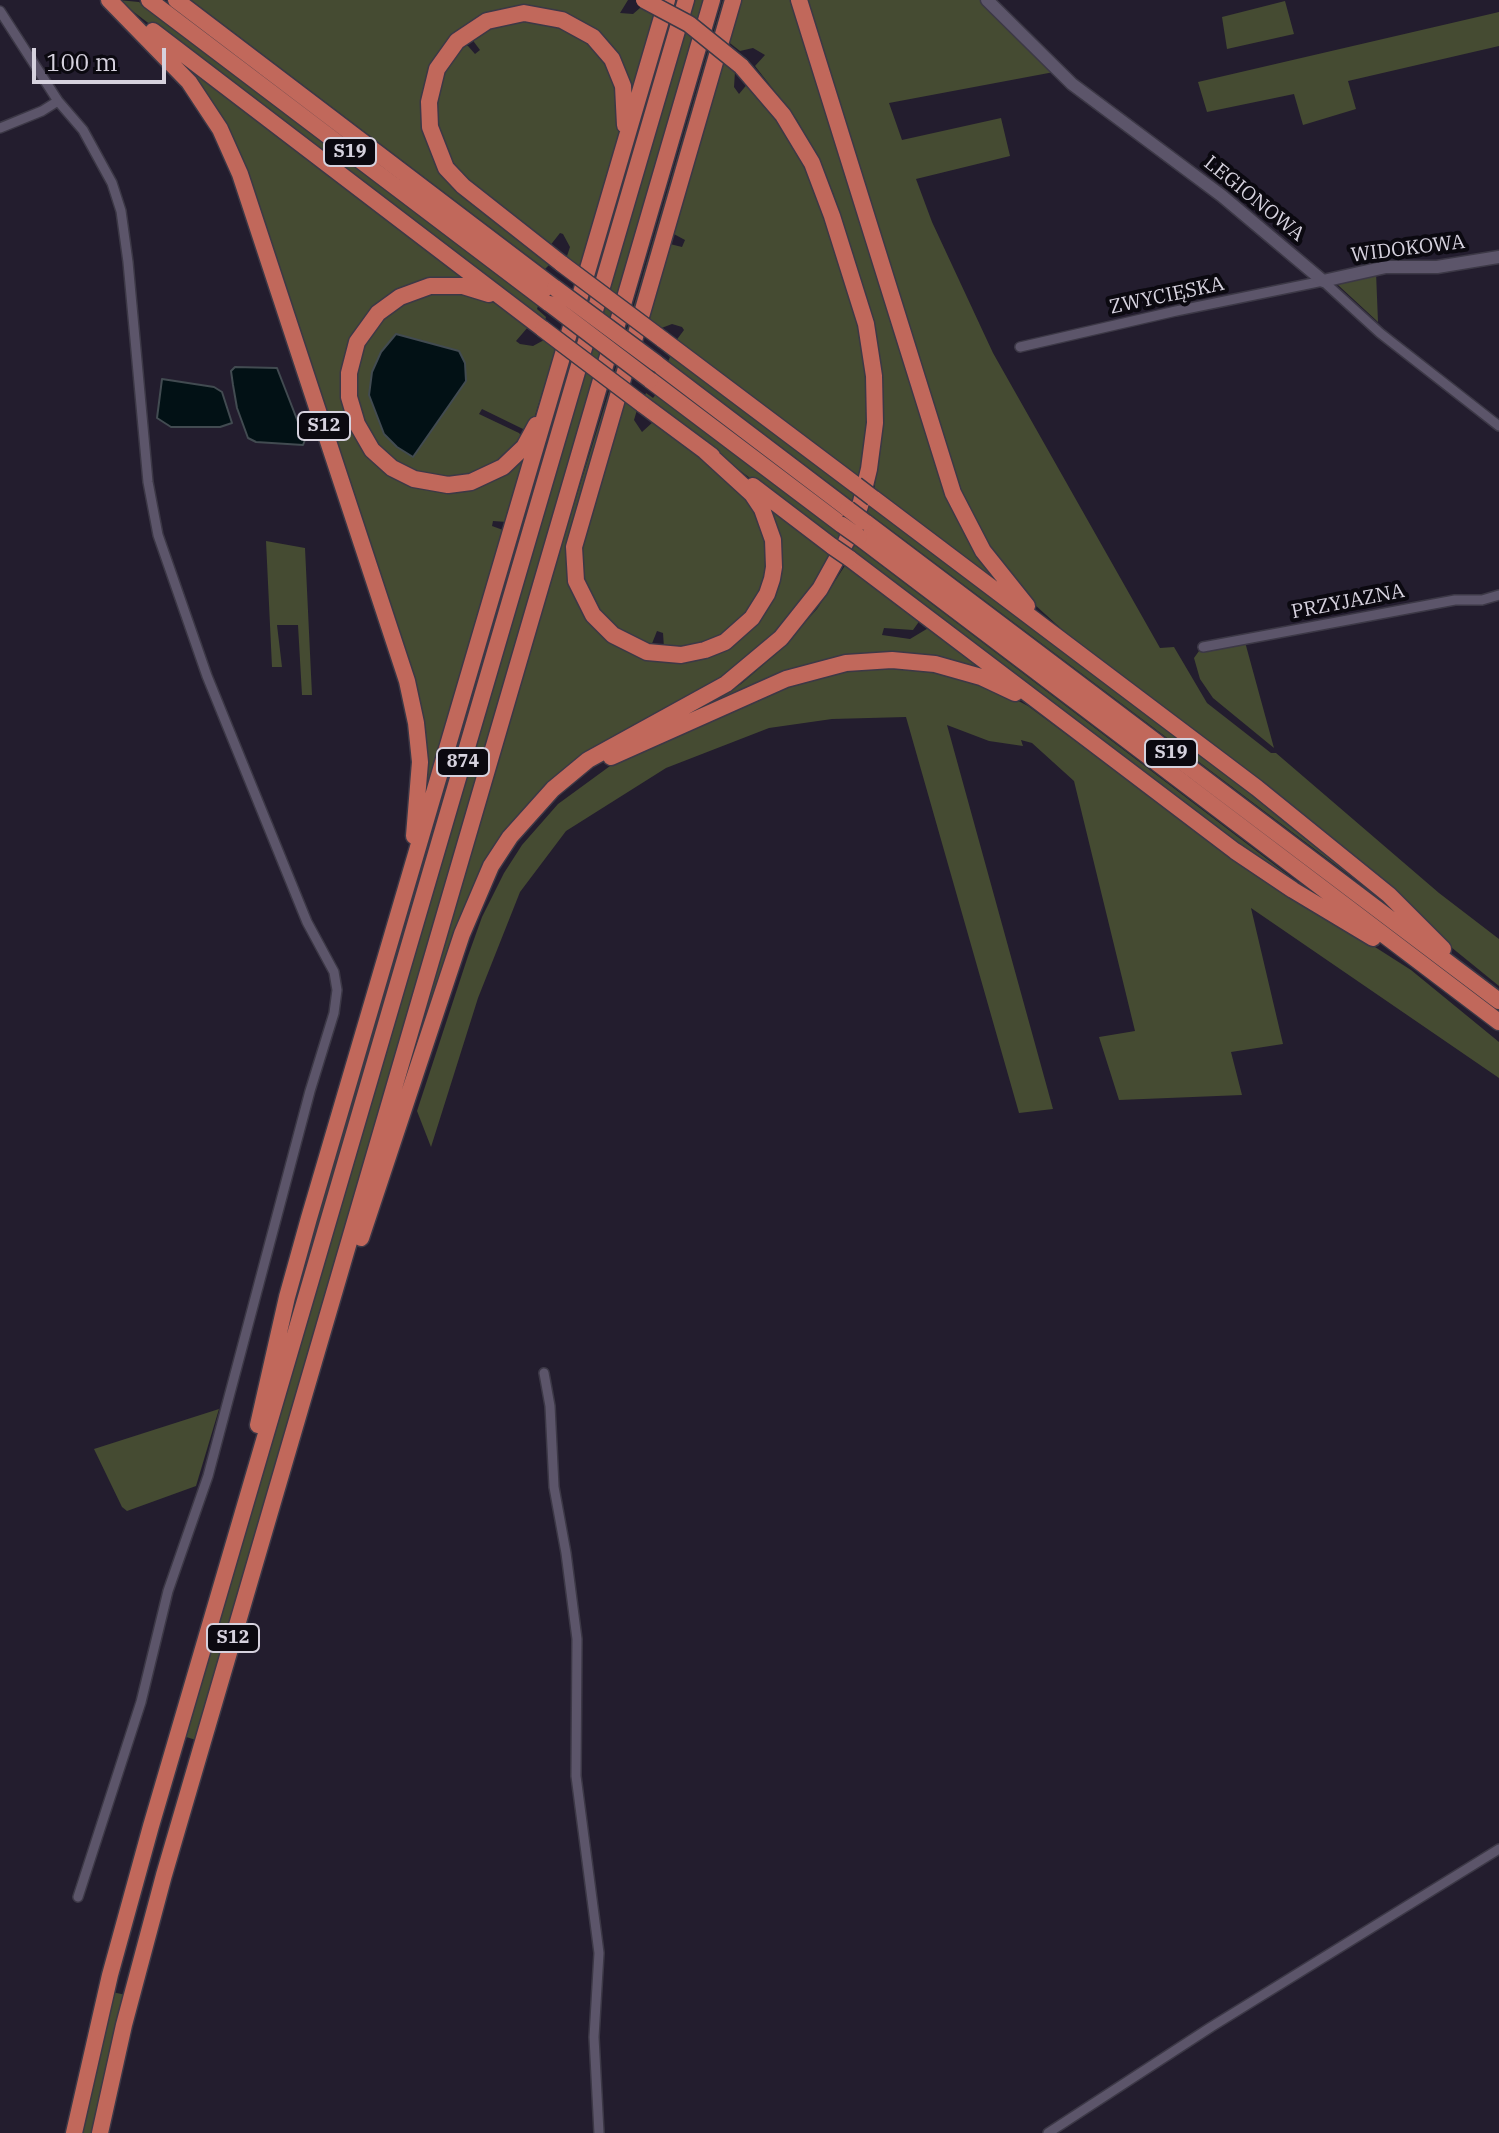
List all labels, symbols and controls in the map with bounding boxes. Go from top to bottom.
scale bar [36,32,170,82]
text: 100 m [46,46,118,78]
road number: S19 [324,138,376,166]
street label: LEGIONOWA [1199,151,1309,247]
street label: WIDOKOWA [1350,230,1466,268]
street label: ZWYCIĘSKA [1107,272,1227,320]
road number: S12 [298,412,350,440]
street label: PRZYJAZNA [1289,579,1407,625]
road number: S19 [1145,739,1197,767]
road number: 874 [437,748,489,776]
road number: S12 [207,1624,259,1652]

